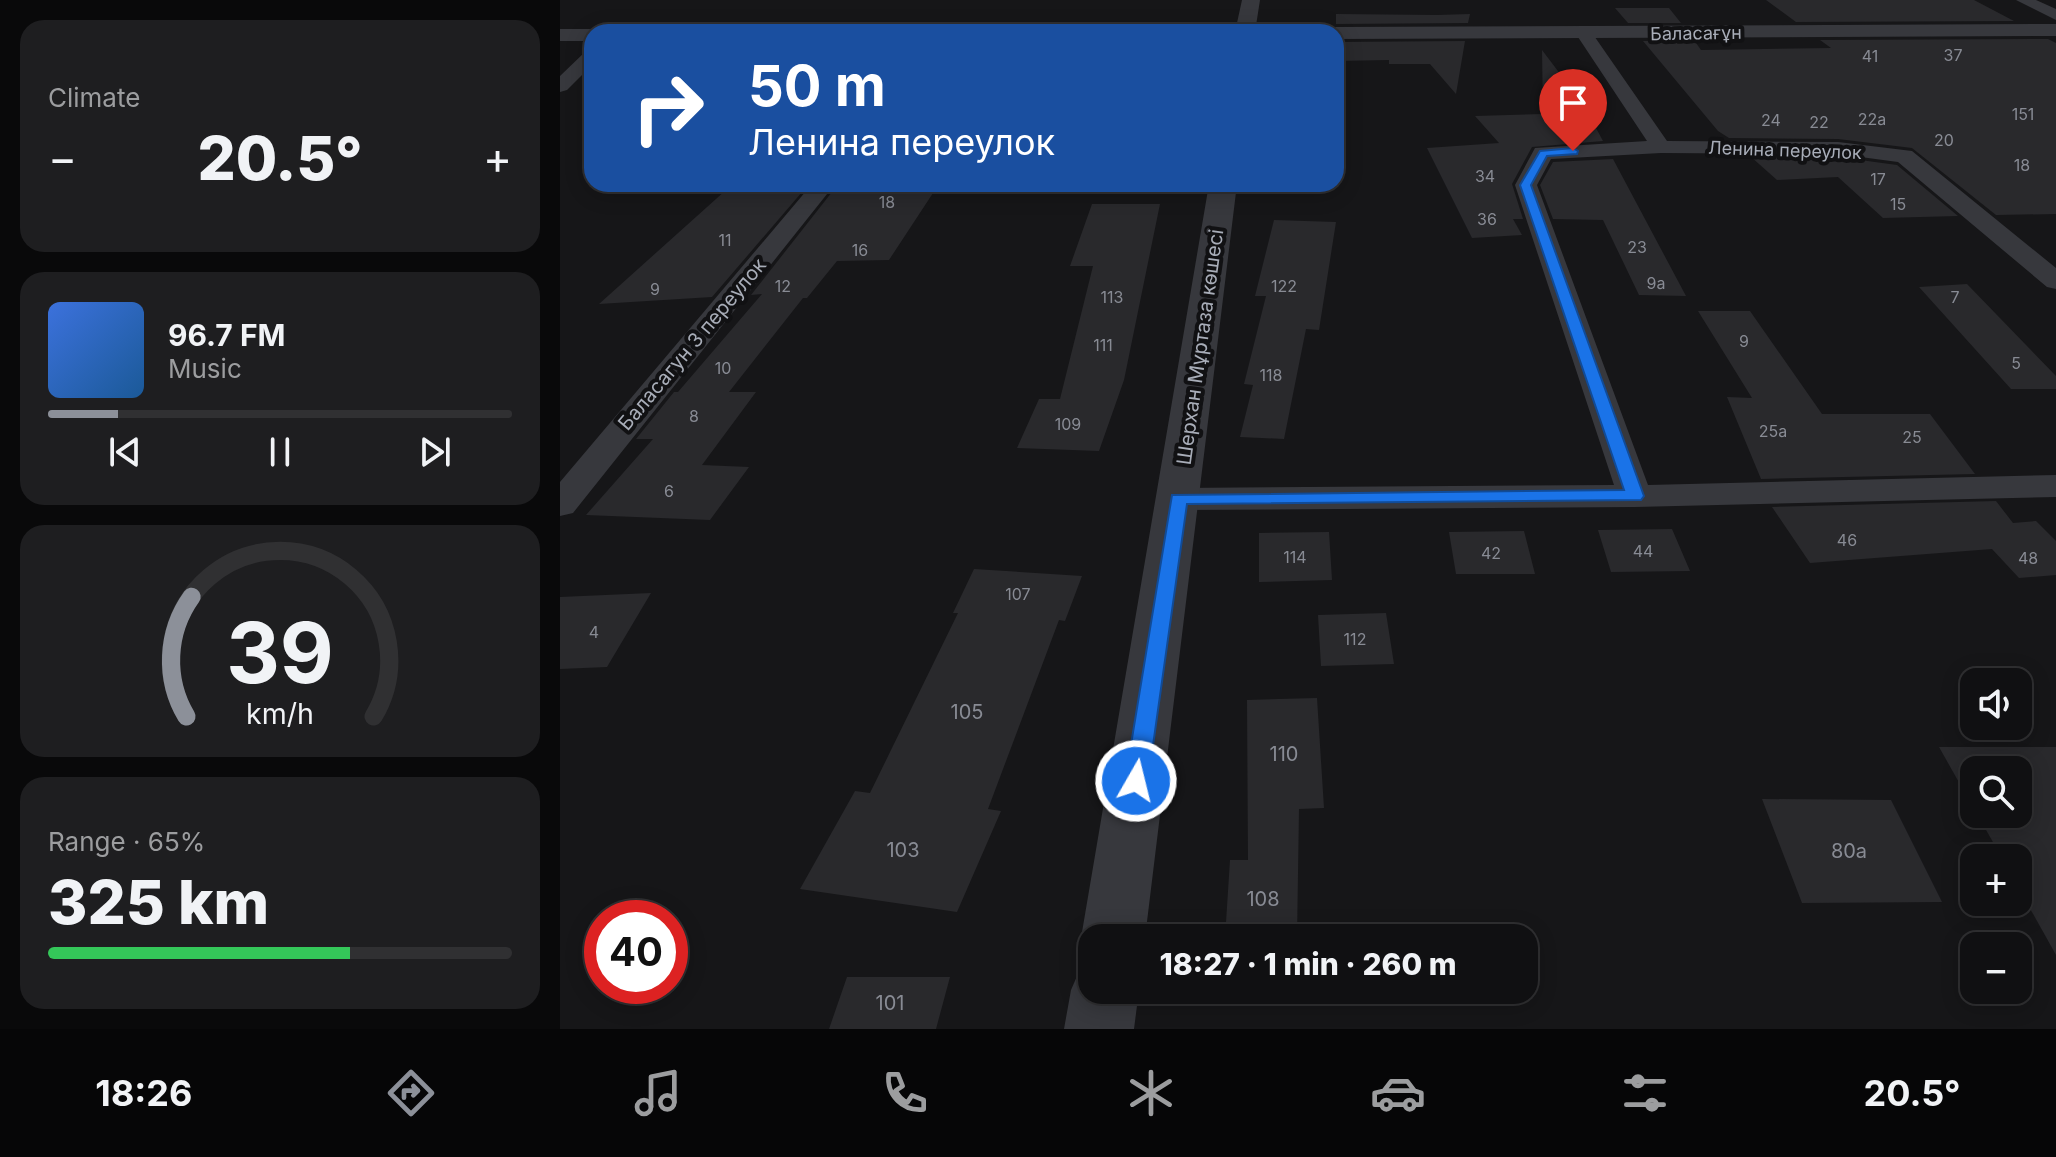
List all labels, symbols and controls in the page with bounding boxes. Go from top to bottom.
street label: Баласағұн [1650,22,1742,44]
house number: 37 [1944,45,1962,65]
house number: 41 [1862,46,1878,66]
text: 50 m [748,52,886,120]
icon: right [616,56,720,160]
pin [1539,69,1607,151]
icon: arrive [1551,81,1595,125]
text: Climate [48,82,140,113]
house number: 151 [2012,104,2034,124]
house number: 22а [1858,109,1886,129]
house number: 24 [1761,110,1781,130]
house number: 22 [1809,112,1829,132]
text: Ленина переулок [748,120,1055,164]
text: 20.5° [197,122,363,194]
house number: 20 [1934,130,1954,150]
text: − [48,131,77,185]
text: + [483,131,512,185]
street label: Ленина переулок [1708,137,1862,163]
house number: 18 [2014,155,2030,175]
house number: 34 [1475,166,1495,186]
house number: 17 [1870,169,1886,189]
house number: 18 [879,192,895,212]
house number: 15 [1890,194,1906,214]
house number: 36 [1477,209,1497,229]
street label: Шерхан Мұртаза көшесі [1172,228,1228,466]
house number: 11 [718,230,732,250]
house number: 23 [1627,237,1647,257]
house number: 16 [852,240,868,260]
street label: Баласагун 3 переулок [613,253,771,435]
house number: 9а [1647,273,1665,293]
house number: 12 [775,276,791,296]
house number: 122 [1271,276,1297,296]
house number: 9 [650,279,660,299]
house number: 113 [1101,287,1123,307]
house number: 7 [1950,287,1960,307]
text: 96.7 FM [168,317,285,353]
house number: 9 [1739,331,1749,351]
house number: 111 [1093,335,1113,355]
text: Music [168,353,242,384]
house number: 5 [2011,353,2021,373]
house number: 10 [715,358,731,378]
house number: 118 [1260,365,1282,385]
house number: 8 [689,406,699,426]
house number: 109 [1055,414,1081,434]
house number: 25а [1759,421,1787,441]
house number: 25 [1902,427,1922,447]
icon: previous [103,430,147,474]
icon: pause [258,430,302,474]
icon: next [413,430,457,474]
house number: 6 [664,481,674,501]
house number: 46 [1837,530,1857,550]
house number: 44 [1633,541,1653,561]
house number: 42 [1481,543,1501,563]
house number: 114 [1283,547,1307,567]
house number: 48 [2018,548,2038,568]
house number: 107 [1005,584,1031,604]
text: 39 [226,601,334,702]
house number: 4 [589,622,599,642]
house number: 112 [1344,629,1366,649]
map controls [1960,668,2032,1004]
button: sound [1960,668,2032,740]
text: km/h [246,696,314,731]
house number: 105 [951,700,983,724]
position arrow [1094,739,1178,823]
house number: 110 [1270,742,1298,766]
button: search [1960,756,2032,828]
text: Range · 65% [48,826,205,857]
house number: 103 [886,838,920,862]
house number: 80а [1831,839,1867,863]
button: + [1960,844,2032,916]
text: 325 km [48,866,269,938]
house number: 108 [1246,887,1280,911]
speed limit sign: 40 [584,900,688,1004]
button: − [1960,932,2032,1004]
text: 18:27 · 1 min · 260 m [1159,946,1457,982]
house number: 101 [876,991,904,1015]
icon: directions [383,1065,439,1121]
icon: music [630,1065,686,1121]
icon: phone [877,1065,933,1121]
icon: climate [1123,1065,1179,1121]
icon: car [1370,1065,1426,1121]
icon: filters [1617,1065,1673,1121]
text: 18:26 [95,1071,192,1115]
text: 20.5° [1864,1071,1961,1115]

